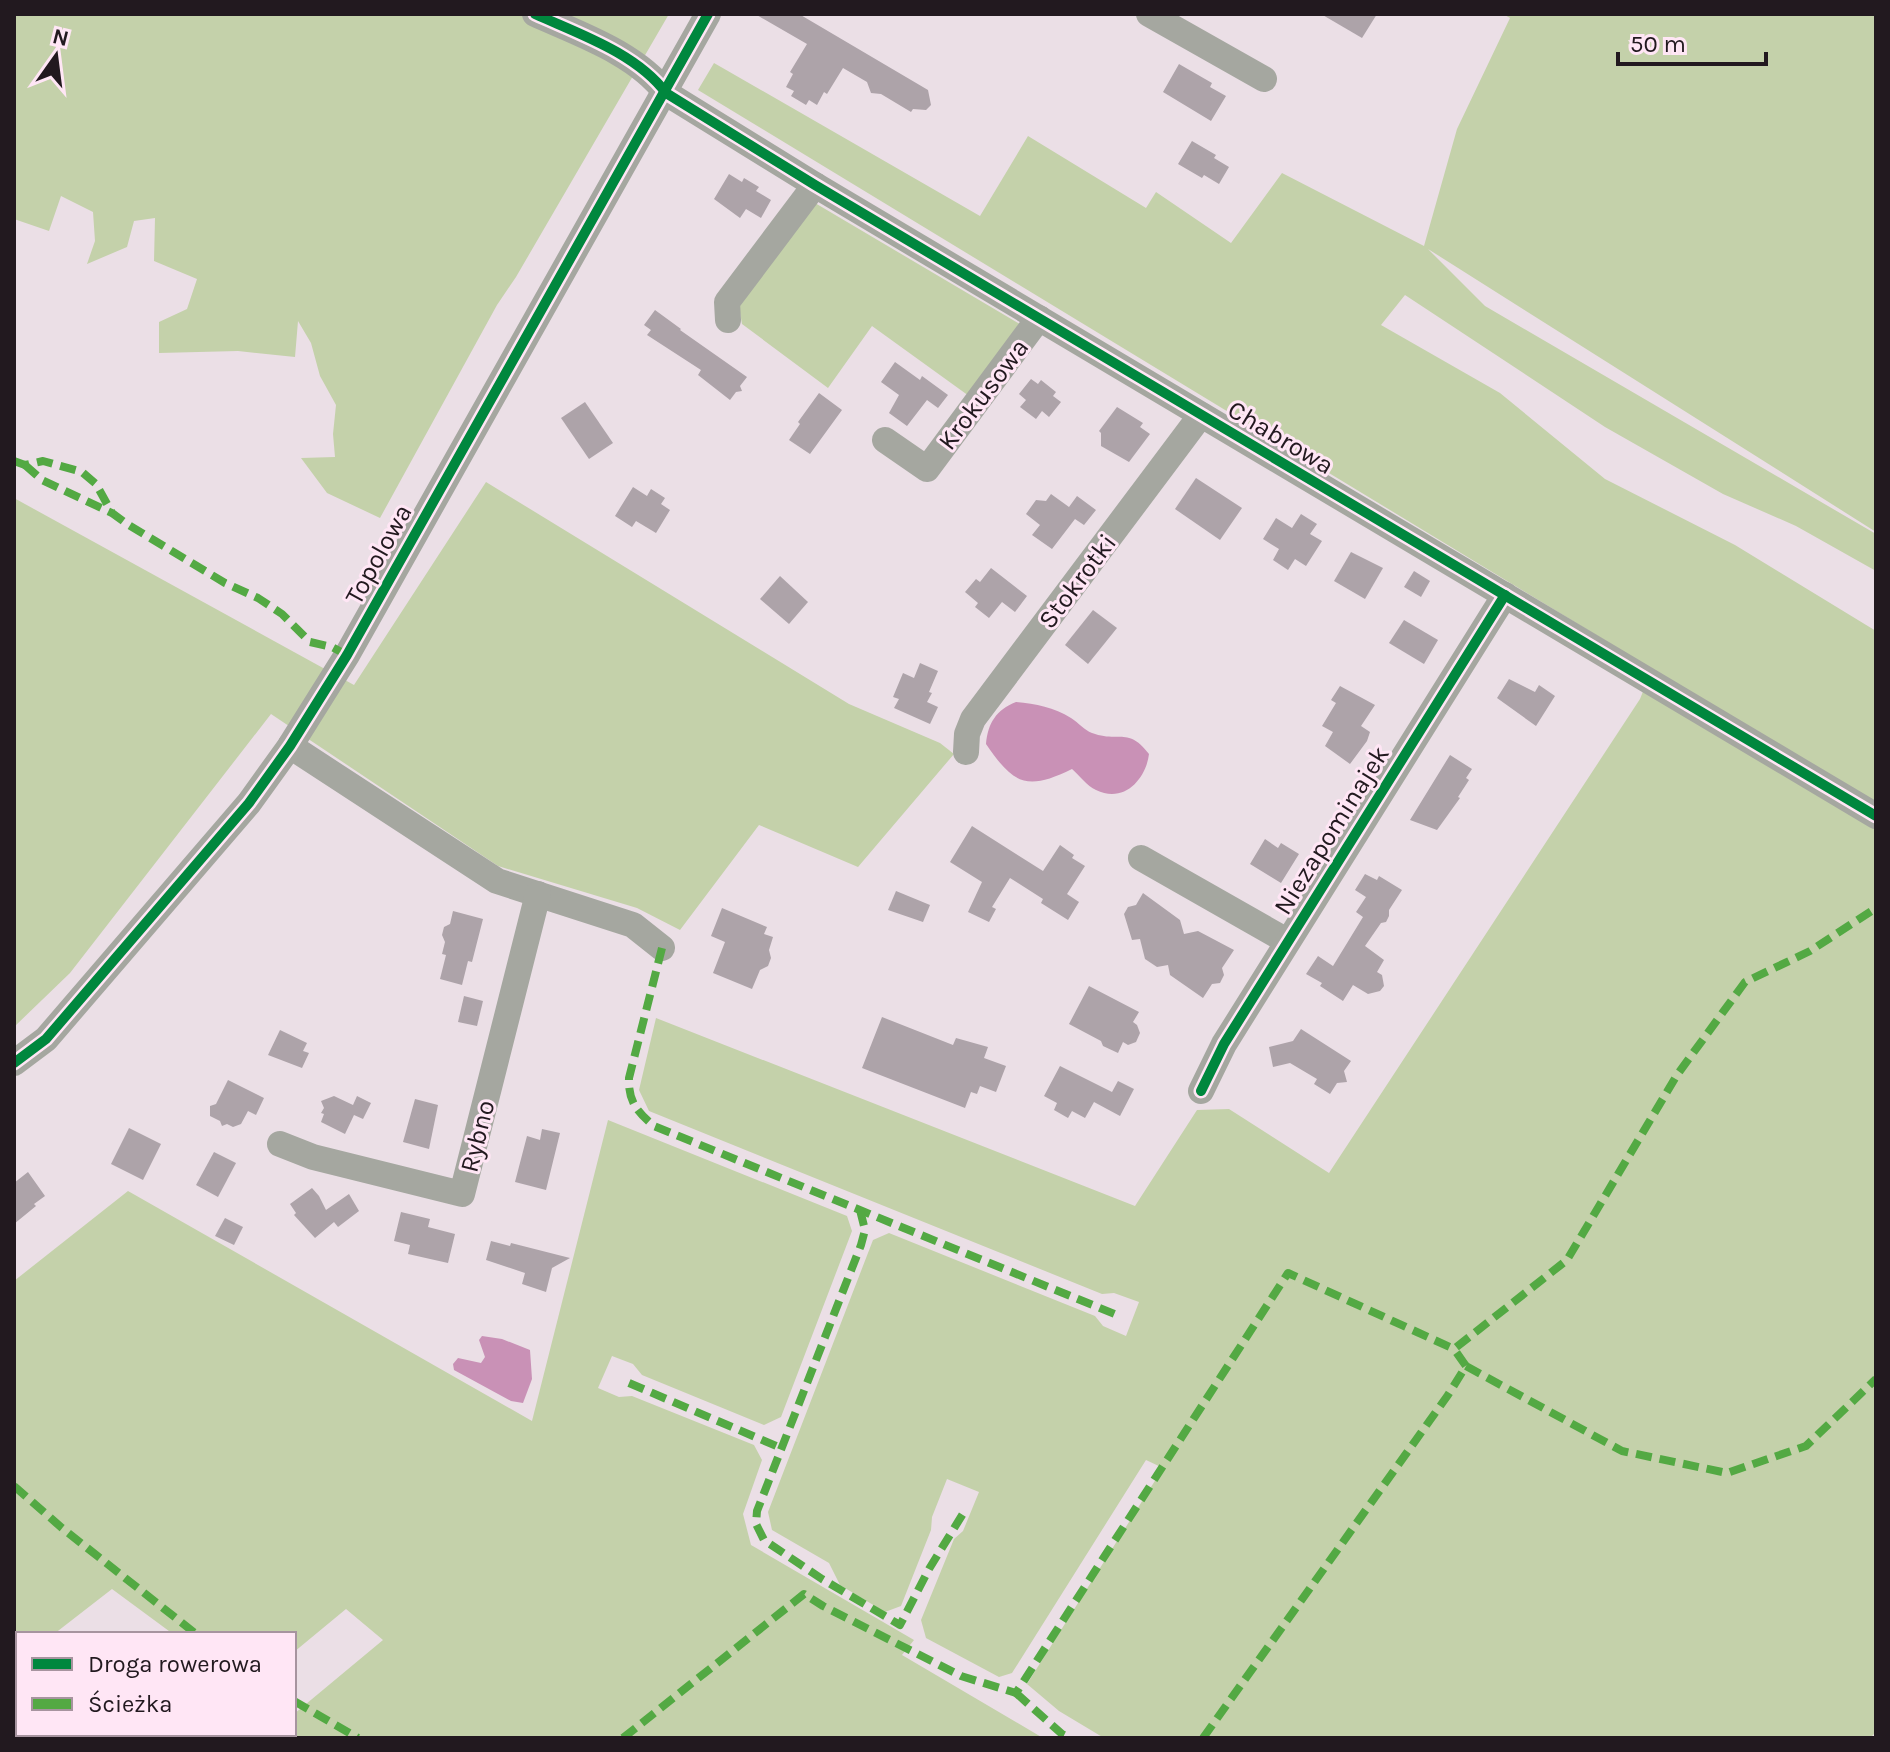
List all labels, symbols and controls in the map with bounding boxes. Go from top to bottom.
north arrow [16,16,96,96]
scale bar [1618,16,1766,66]
text: N [50,23,71,52]
text: 50 m [1630,30,1686,58]
street label: Krokusowa [932,333,1035,456]
street label: Chabrowa [1222,394,1339,481]
street label: Topolowa [338,499,418,610]
street label: Stokrotki [1032,528,1123,635]
street label: Niezapominajek [1267,740,1396,920]
street label: Rybno [454,1097,501,1175]
legend [16,1632,296,1736]
text: Droga rowerowa [88,1650,262,1678]
text: Ścieżka [88,1690,173,1718]

